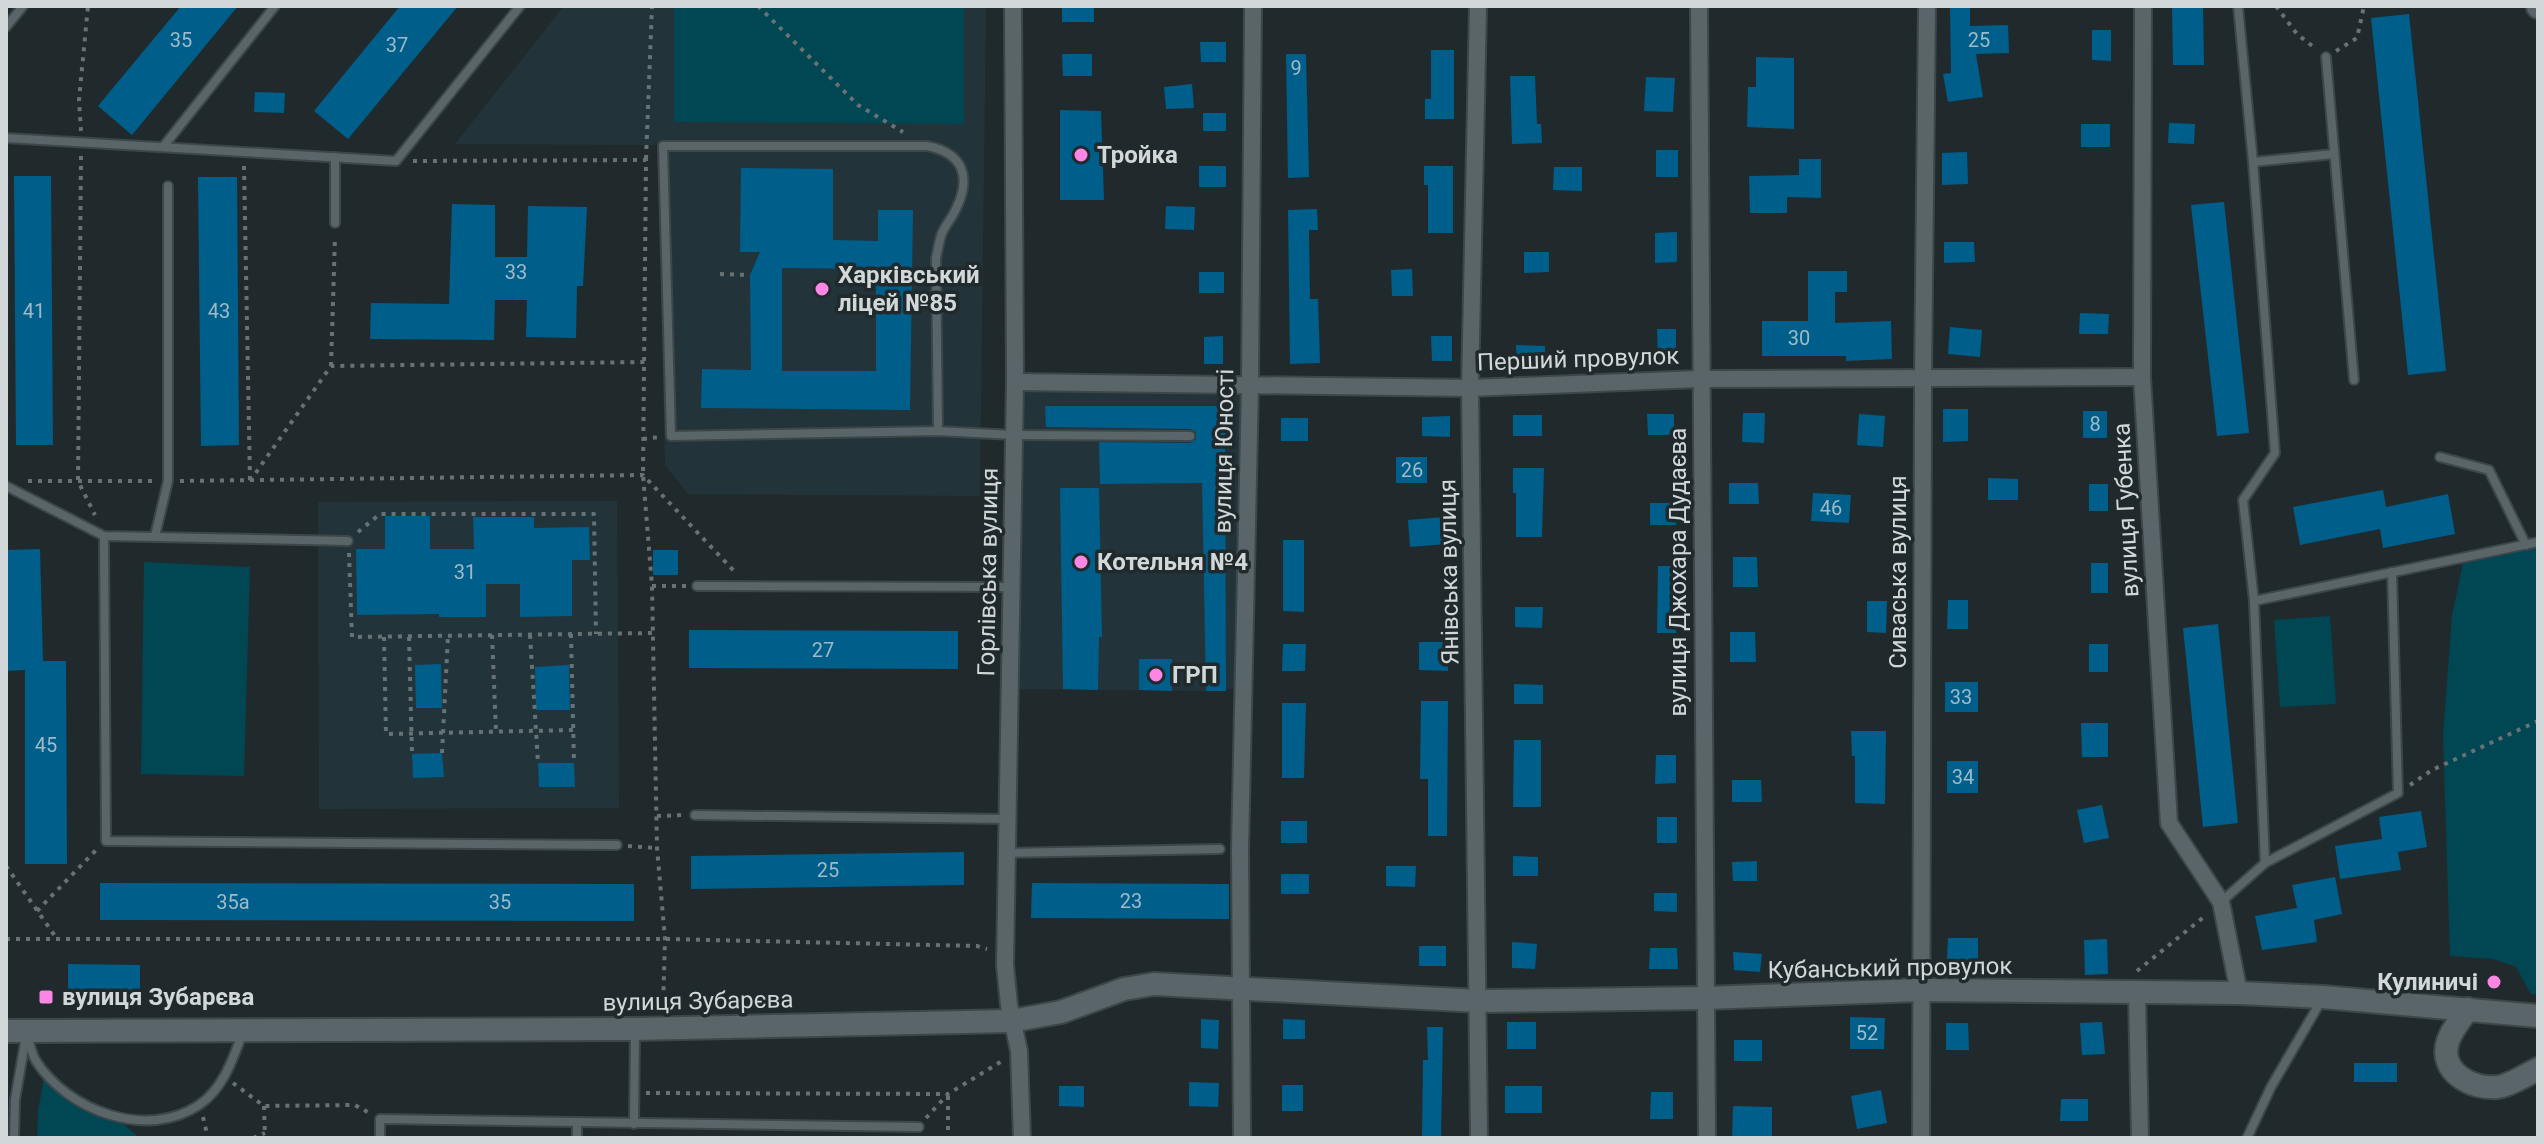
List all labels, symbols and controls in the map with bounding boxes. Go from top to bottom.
house number: 35 [170,28,192,52]
house number: 25 [1968,28,1990,52]
house number: 37 [386,33,408,57]
house number: 9 [1290,56,1302,80]
place label: Тройка [1097,141,1178,169]
marker: Тройка [1072,146,1090,164]
house number: 33 [505,260,527,284]
place label: Харківський ліцей №85 [838,261,980,317]
marker: Харківський ліцей №85 [813,280,831,298]
house number: 41 [23,299,45,323]
house number: 43 [208,299,230,323]
house number: 30 [1788,326,1810,350]
street label: Перший провулок [1476,341,1680,377]
street label: вулиця Юності [1209,368,1239,534]
house number: 8 [2089,412,2101,436]
street label: вулиця Губенка [2107,422,2145,598]
street label: вулиця Джохара Дудаєва [1664,428,1692,716]
house number: 26 [1401,458,1423,482]
street label: Горлівська вулиця [972,467,1004,677]
street label: Сиваська вулиця [1884,475,1912,669]
street label: Янівська вулиця [1433,479,1465,665]
house number: 46 [1820,496,1842,520]
place label: Котельня №4 [1097,548,1248,576]
marker: Котельня №4 [1072,553,1090,571]
house number: 31 [454,560,476,584]
house number: 27 [812,638,834,662]
place label: ГРП [1172,661,1218,689]
marker: ГРП [1147,666,1165,684]
house number: 33 [1950,685,1972,709]
house number: 45 [35,733,57,757]
house number: 34 [1952,765,1974,789]
house number: 25 [817,858,839,882]
house number: 23 [1120,889,1142,913]
house number: 35а [216,890,250,914]
house number: 35 [489,890,511,914]
street label: Кубанський провулок [1767,952,2013,984]
place label: Кулиничі [2377,968,2478,996]
marker: Кулиничі [2485,973,2503,991]
place label: вулиця Зубарєва [62,983,254,1011]
street label: вулиця Зубарєва [602,985,794,1017]
marker: вулиця Зубарєва [37,988,55,1006]
house number: 52 [1856,1021,1878,1045]

